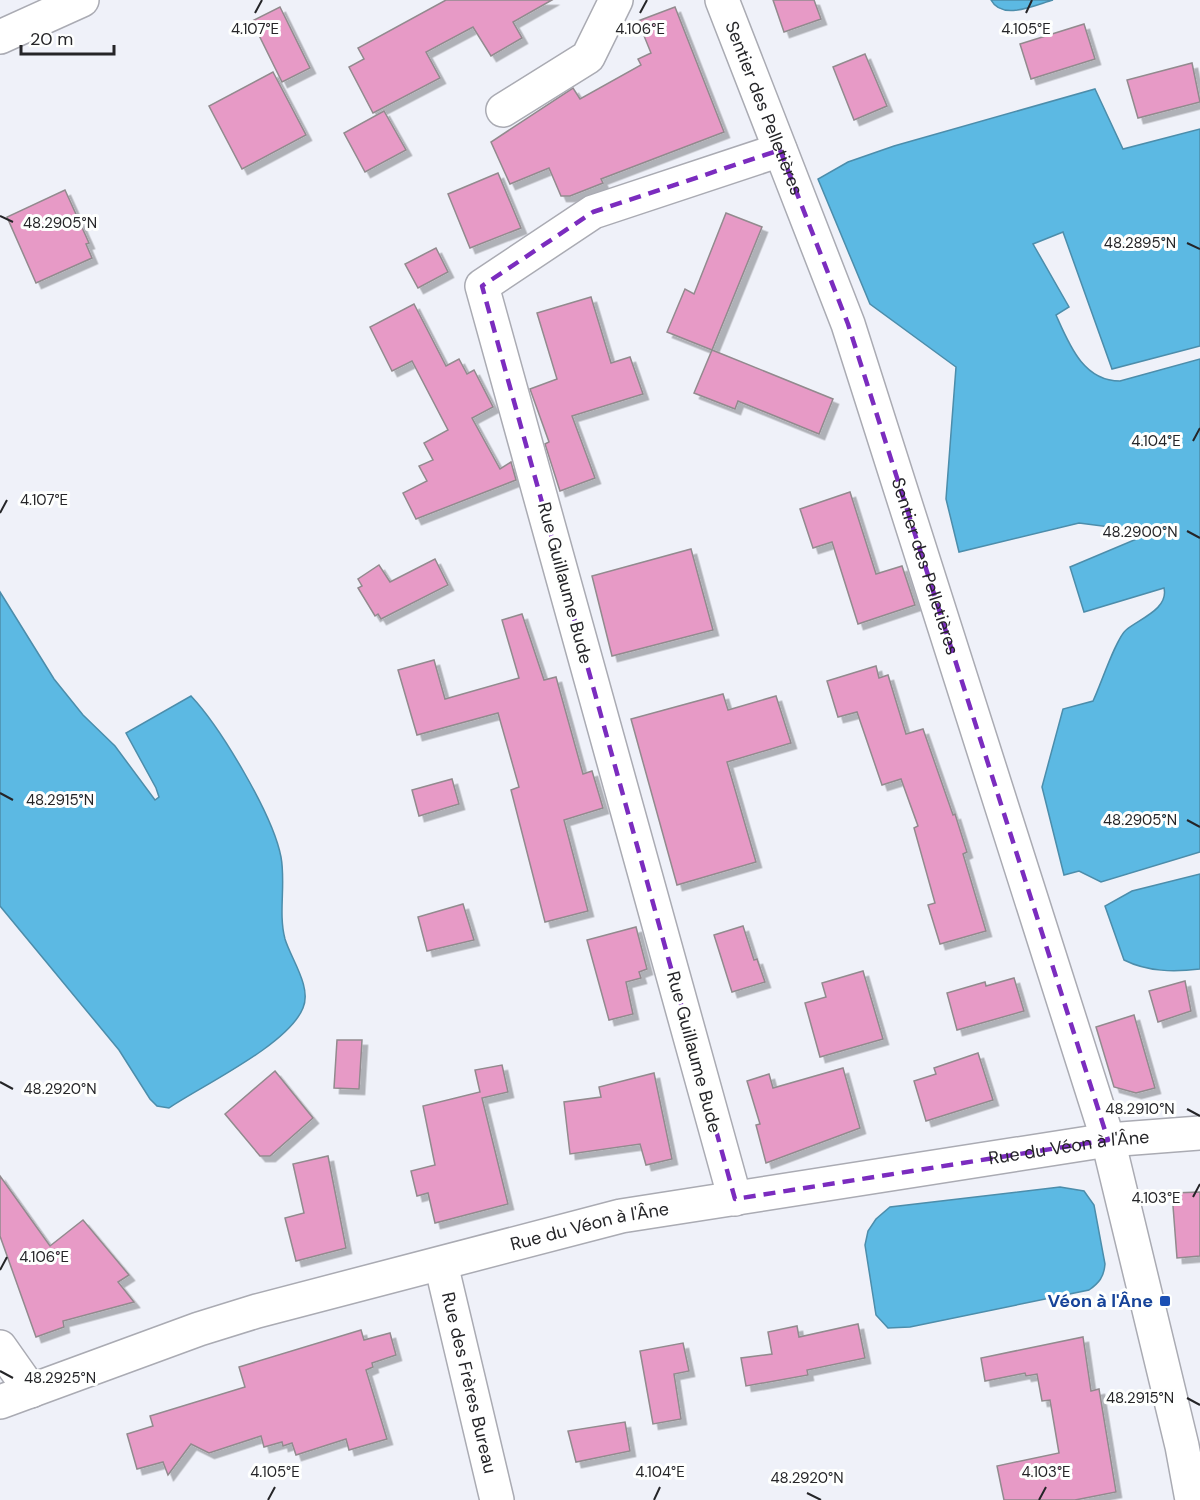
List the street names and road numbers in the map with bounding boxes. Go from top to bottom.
street label: Sentier des Pelletières [719,18,809,199]
street label: Sentier des Pelletières [886,475,965,658]
street label: Rue Guillaume Bude [532,500,598,666]
street label: Rue Guillaume Bude [661,969,727,1135]
street label: Rue du Véon à l'Âne [987,1125,1150,1171]
street label: Rue du Véon à l'Âne [508,1197,671,1256]
street label: Rue des Frères Bureau [436,1289,502,1476]

